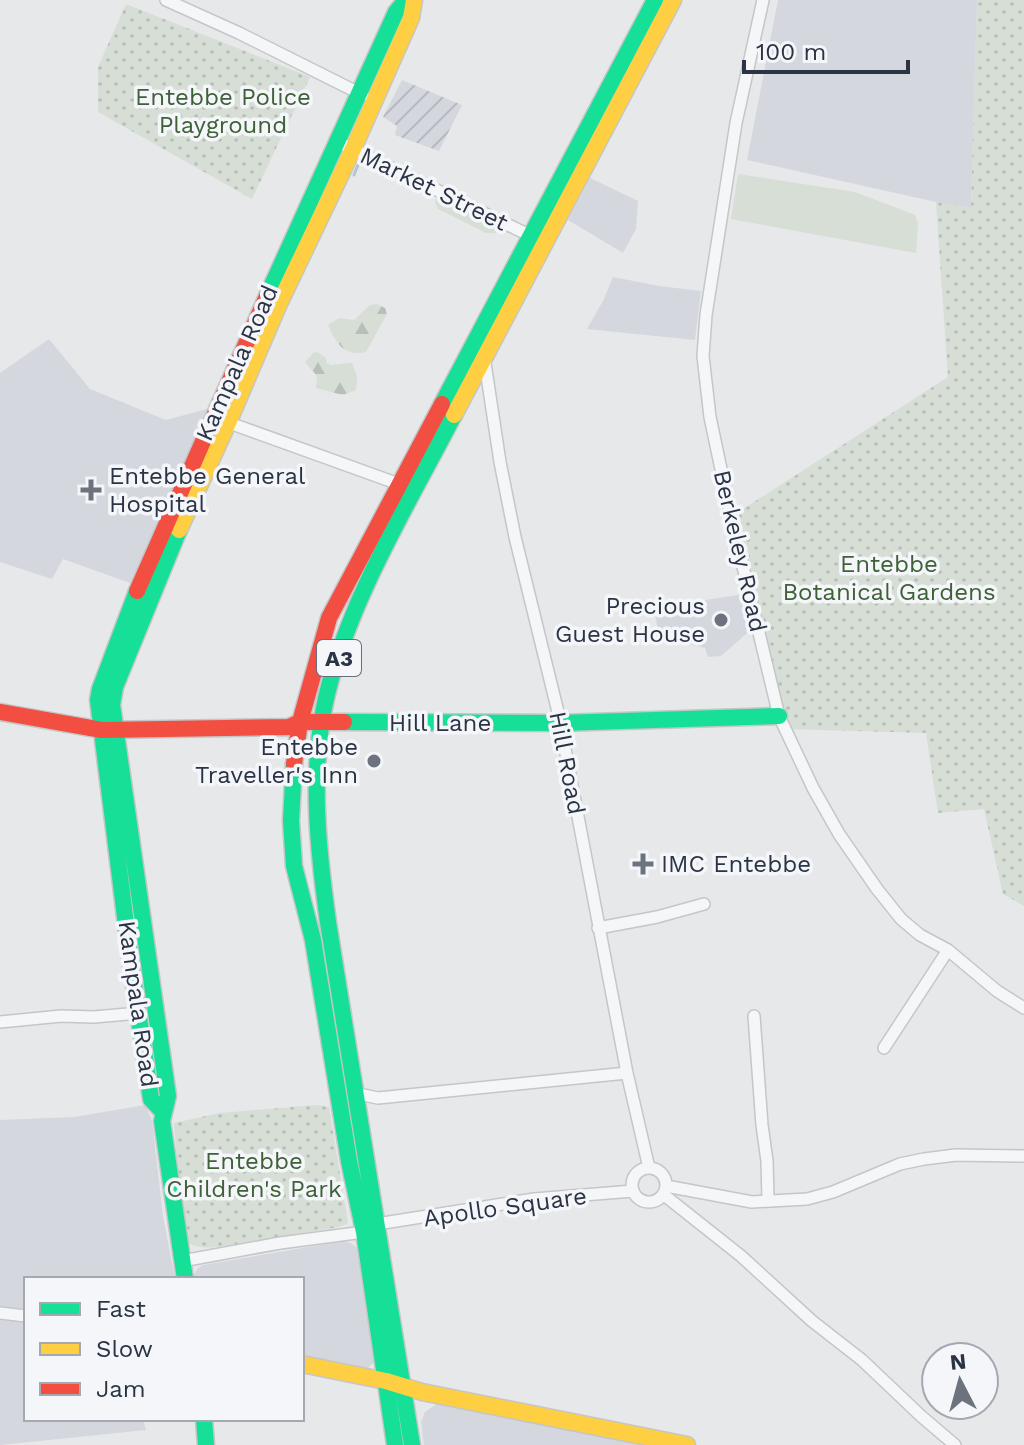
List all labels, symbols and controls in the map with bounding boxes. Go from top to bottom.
scale bar [744,24,908,74]
text: 100 m [756,38,826,66]
park label: Entebbe Police Playground [135,83,311,139]
street label: Market Street [356,141,512,237]
street label: Kampala Road [190,281,284,445]
place label: Entebbe General Hospital [109,462,306,518]
street label: Berkeley Road [708,467,772,635]
marker: Entebbe General Hospital [80,479,102,501]
park label: Entebbe Botanical Gardens [782,550,996,606]
place label: Precious Guest House [555,592,705,648]
marker: Precious Guest House [712,611,730,629]
road number: A3 [317,640,361,676]
street label: Hill Lane [389,709,491,737]
street label: Hill Road [543,709,591,817]
place label: Entebbe Traveller's Inn [195,733,358,789]
marker: Entebbe Traveller's Inn [365,752,383,770]
place label: IMC Entebbe [661,850,811,878]
marker: IMC Entebbe [632,853,654,875]
street label: Kampala Road [112,919,164,1089]
park label: Entebbe Children's Park [166,1147,342,1203]
street label: Apollo Square [422,1182,588,1232]
legend [24,1277,304,1421]
text: Fast [96,1295,146,1323]
text: Slow [96,1335,153,1363]
north arrow [920,1341,1000,1421]
text: N [949,1348,967,1375]
text: Jam [96,1375,146,1403]

